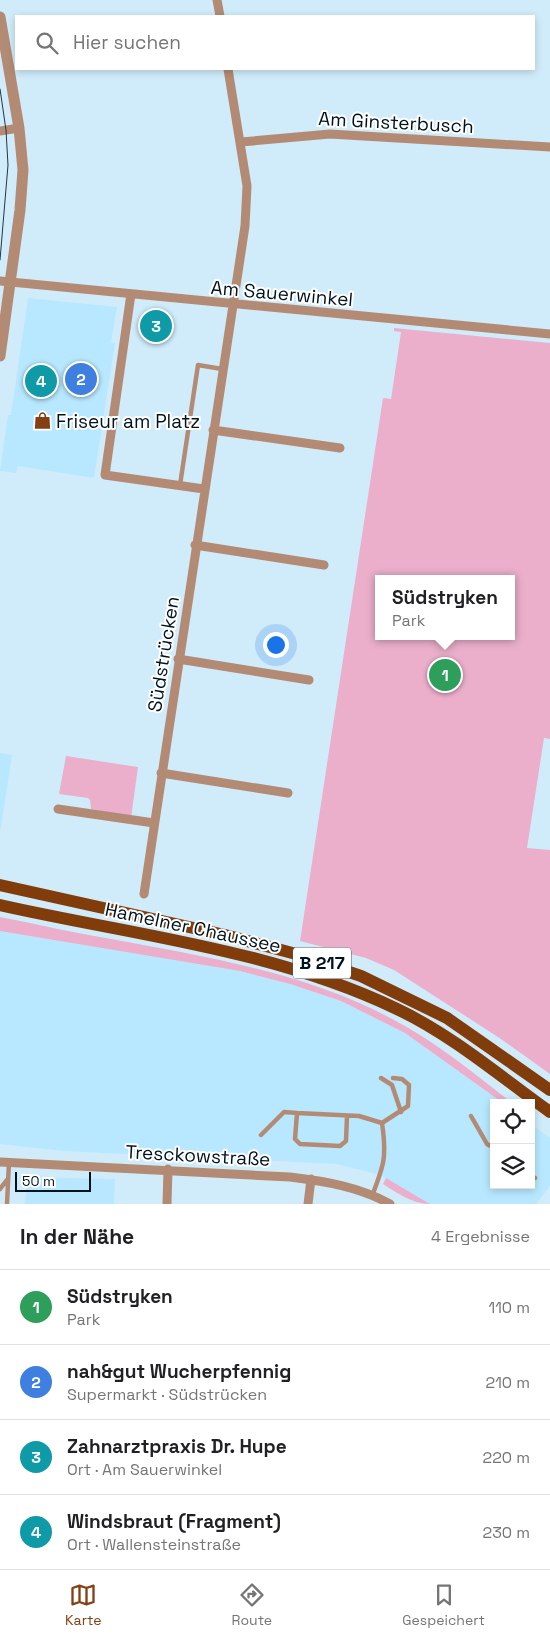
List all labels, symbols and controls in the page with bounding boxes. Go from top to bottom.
search box [15,15,535,70]
icon: search [33,29,61,57]
text: Hier suchen [73,30,181,55]
street label: Am Ginsterbusch [318,106,474,139]
street label: Am Sauerwinkel [210,275,354,312]
pin: 3 [140,307,172,345]
pin: 2 [65,360,97,398]
pin: 4 [25,362,57,400]
place label: Friseur am Platz [56,409,200,434]
shop icon: Friseur am Platz [32,411,52,431]
popup [375,575,515,640]
text: Südstryken [392,585,498,610]
street label: Südstrücken [142,594,185,714]
text: Park [392,610,425,631]
your location [263,632,289,658]
pin: 1 [429,656,461,694]
street label: Hamelner Chaussee [103,897,283,958]
road number: B 217 [293,948,351,978]
map controls [490,1099,535,1189]
button: locate [490,1099,535,1144]
street label: Tresckowstraße [125,1139,271,1172]
button: layers [490,1144,535,1189]
scale bar [15,1169,91,1192]
text: 50 m [22,1172,55,1190]
text: In der Nähe [20,1223,134,1250]
text: 4 Ergebnisse [431,1226,530,1247]
text: Südstryken [67,1284,173,1309]
text: 1 [32,1297,40,1318]
text: 110 m [488,1297,530,1318]
text: Park [67,1309,100,1330]
text: nah&gut Wucherpfennig [67,1359,291,1384]
text: 2 [31,1372,41,1393]
text: 210 m [486,1372,530,1393]
text: Supermarkt · Südstrücken [67,1384,267,1405]
text: Zahnarztpraxis Dr. Hupe [67,1434,287,1459]
text: 3 [31,1447,41,1468]
text: 220 m [483,1447,530,1468]
text: Ort · Am Sauerwinkel [67,1459,222,1480]
text: Windsbraut (Fragment) [67,1509,281,1534]
text: 4 [31,1522,41,1543]
text: 230 m [483,1522,530,1543]
text: Ort · Wallensteinstraße [67,1534,241,1555]
tab: Karte [65,1581,101,1629]
tab: Route [232,1581,272,1629]
tab: Gespeichert [402,1581,485,1629]

